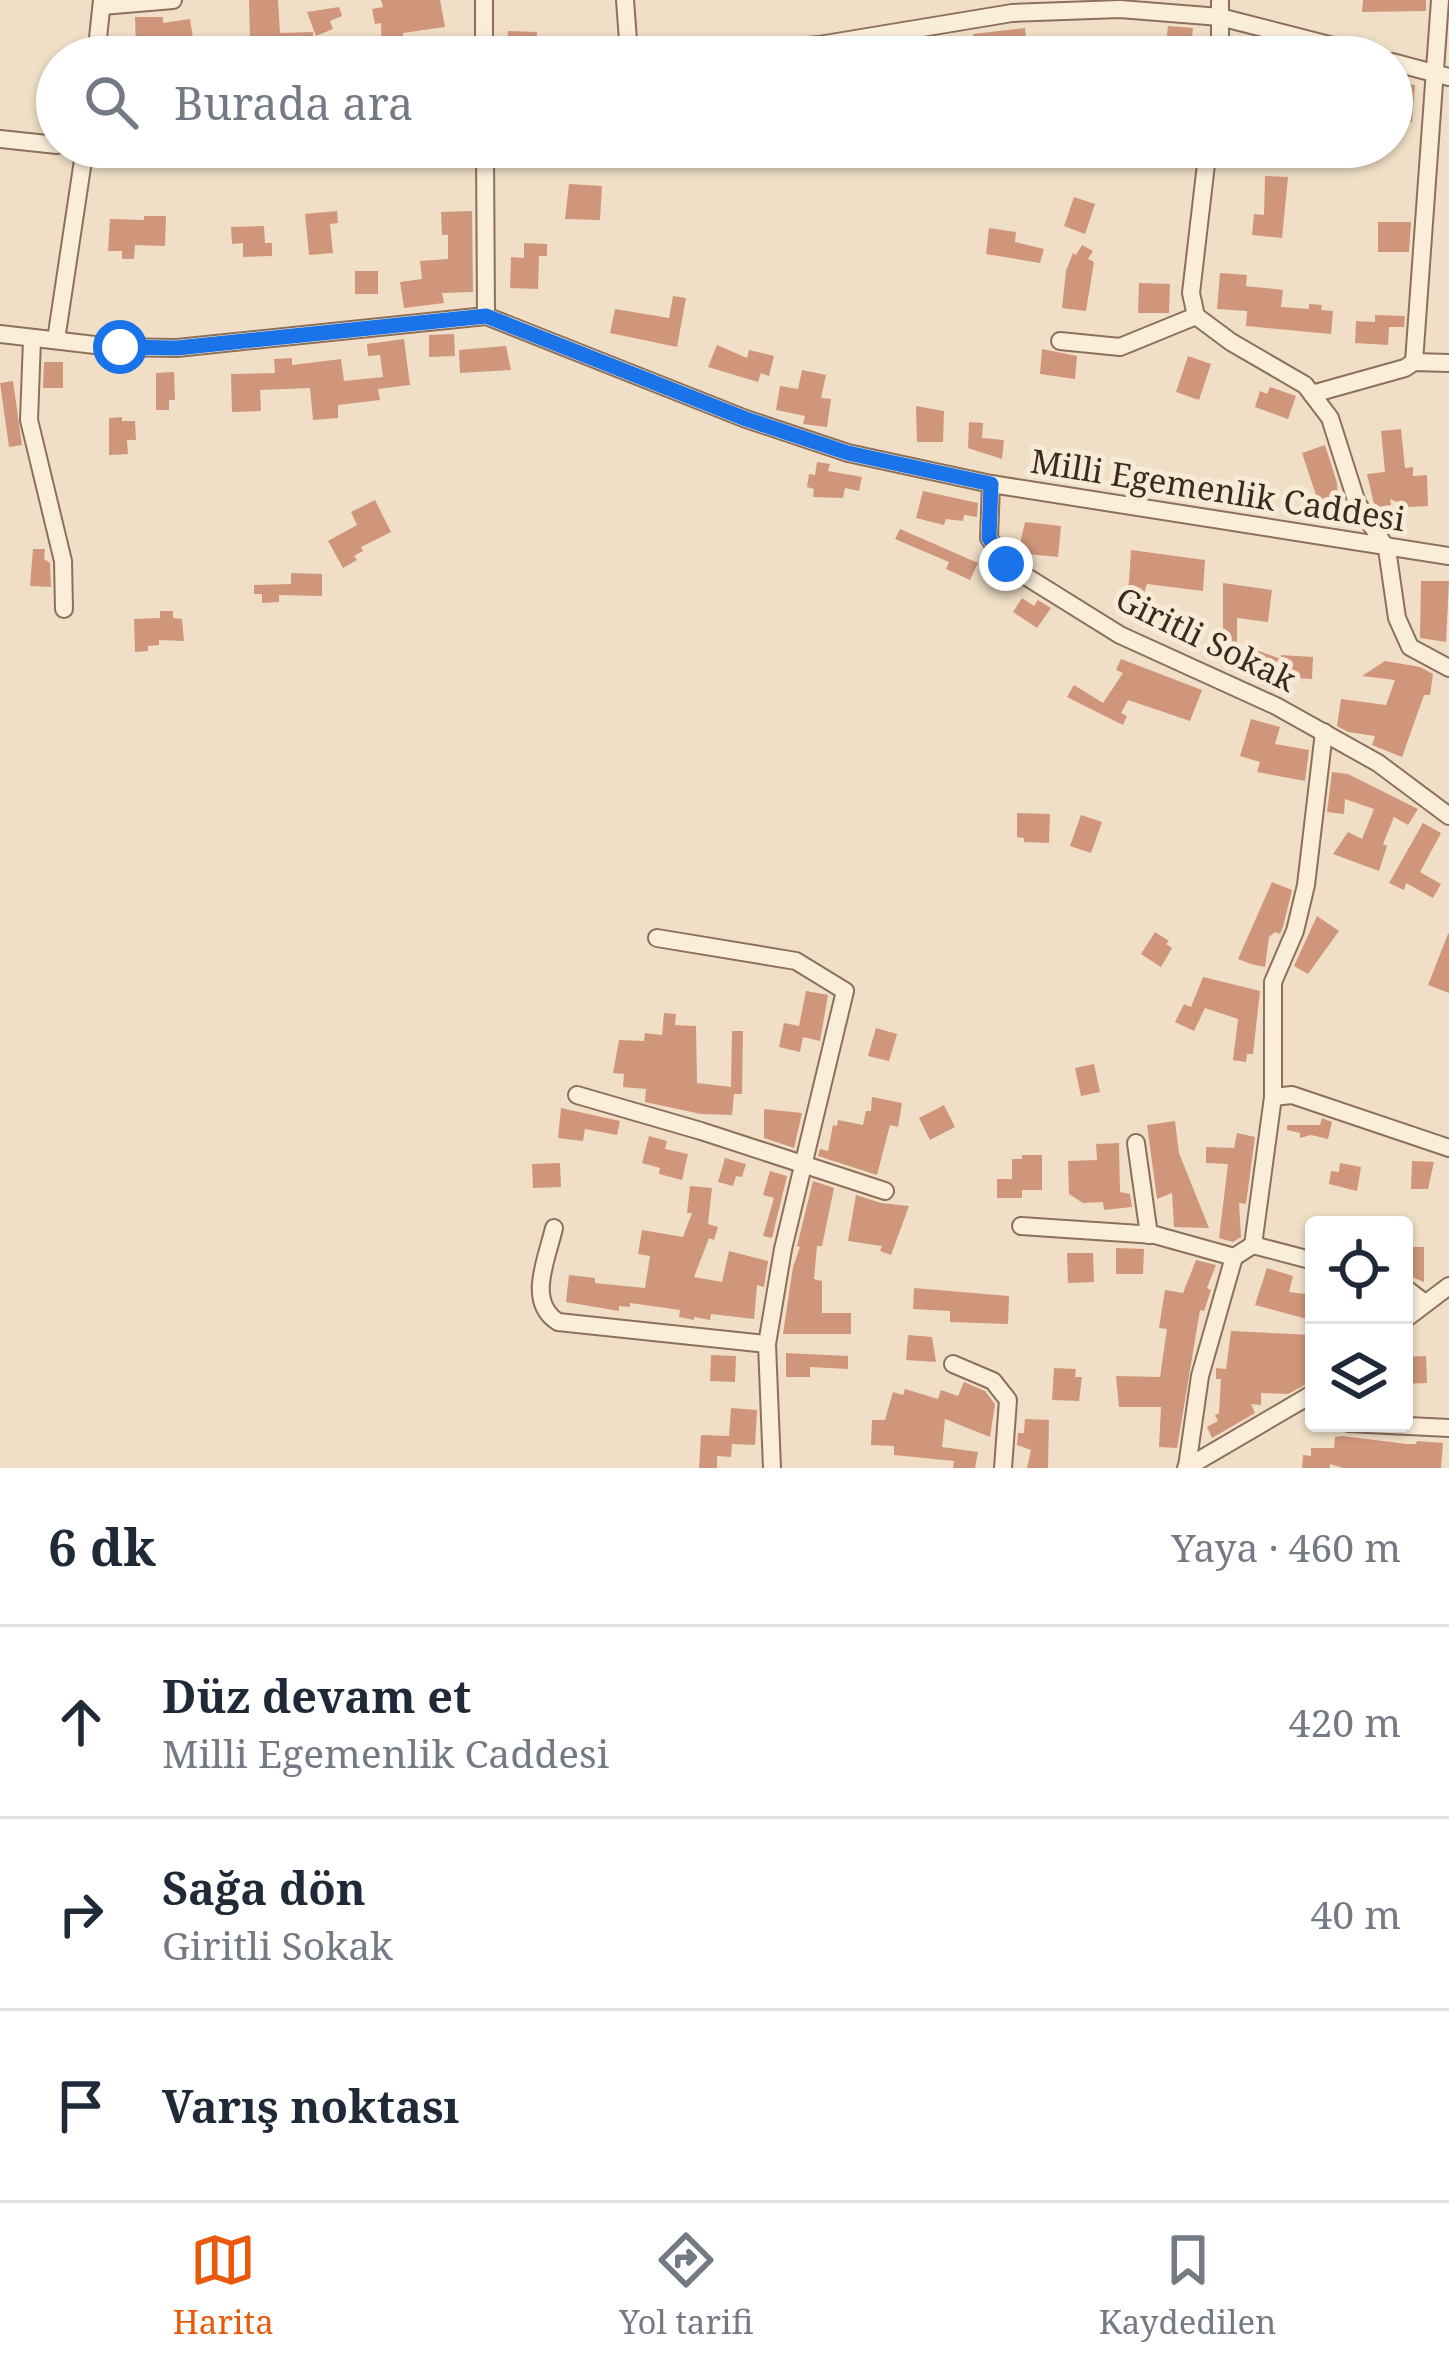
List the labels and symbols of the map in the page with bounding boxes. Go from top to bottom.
route start [93,320,147,374]
street label: Milli Egemenlik Caddesi [1028,438,1409,541]
route end [979,537,1033,591]
street label: Giritli Sokak [1109,575,1305,702]

